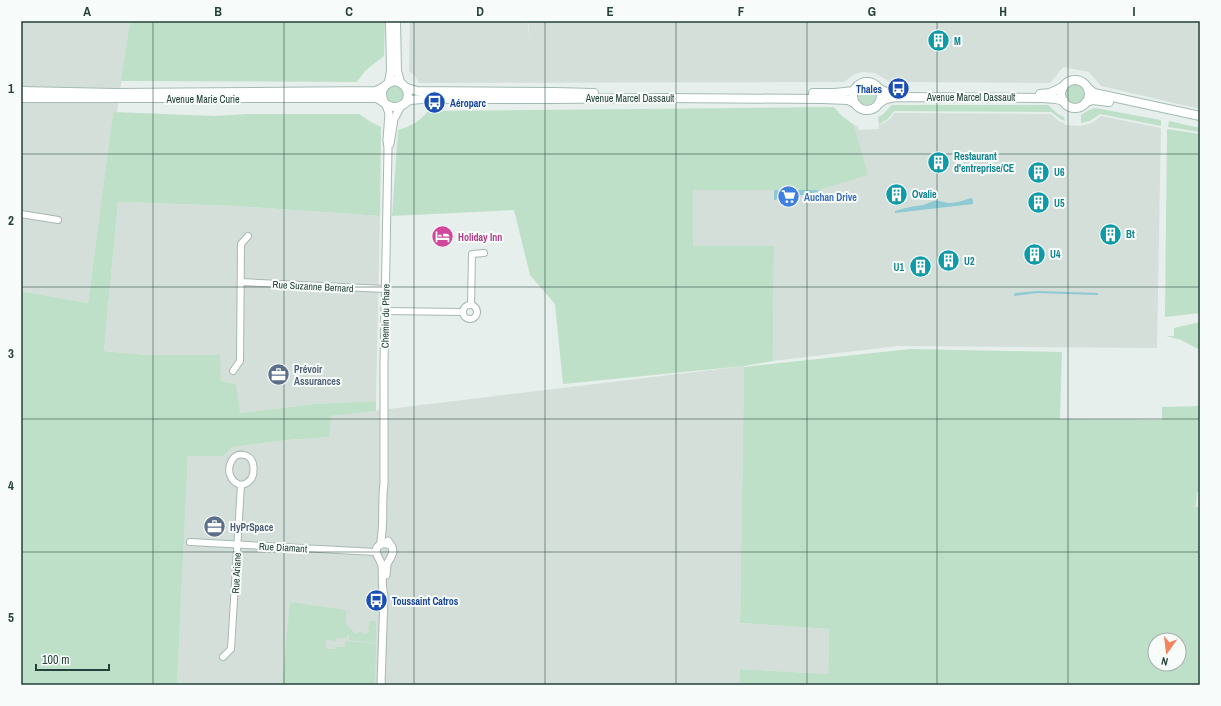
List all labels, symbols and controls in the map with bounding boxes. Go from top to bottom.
text: A [83,3,91,20]
text: B [214,3,222,20]
text: C [345,3,353,20]
text: D [476,3,484,20]
text: E [606,3,614,20]
text: F [738,3,745,20]
text: G [868,3,876,20]
text: H [999,3,1007,20]
text: I [1133,3,1136,20]
building icon: M [925,28,951,54]
place label: M [954,35,961,48]
bus stop icon: Thales [885,76,911,102]
text: 1 [8,80,14,97]
place label: Thales [856,83,882,96]
bus stop icon: Aéroparc [422,90,448,116]
street label: Avenue Marcel Dassault [926,91,1016,104]
street label: Avenue Marcel Dassault [585,92,675,105]
street label: Avenue Marie Curie [165,93,240,106]
place label: Aéroparc [450,97,486,110]
building icon: Restaurant d'entreprise/CE [925,149,951,175]
place label: Restaurant d'entreprise/CE [954,150,1015,175]
building icon: U6 [1025,159,1051,185]
place label: U6 [1054,166,1065,179]
building icon: Ovalie [883,181,909,207]
supermarket icon: Auchan Drive [775,184,801,210]
place label: Ovalie [912,188,937,201]
building icon: U5 [1025,190,1051,216]
place label: Auchan Drive [804,191,857,204]
place label: U5 [1054,197,1065,210]
text: 2 [8,212,14,229]
building icon: Bt [1098,221,1124,247]
hotel icon: Holiday Inn [429,224,455,250]
place label: Bt [1126,228,1135,241]
place label: Holiday Inn [458,231,502,244]
building icon: U4 [1022,241,1048,267]
building icon: U2 [936,248,962,274]
place label: U4 [1050,248,1061,261]
building icon: U1 [907,254,933,280]
place label: U2 [964,255,975,268]
place label: U1 [894,261,904,274]
street label: Rue Suzanne Bernard [272,278,354,295]
street label: Chemin du Phare [378,283,393,348]
text: 3 [8,345,14,362]
office icon: Prévoir Assurances [265,362,291,388]
place label: Prévoir Assurances [294,363,341,388]
text: 4 [8,477,14,494]
office icon: HyPrSpace [201,514,227,540]
place label: HyPrSpace [230,521,274,534]
street label: Rue Diamant [259,540,308,555]
street label: Rue Ariane [229,552,244,594]
bus stop icon: Toussaint Catros [364,588,390,614]
place label: Toussaint Catros [392,595,459,608]
text: 5 [8,609,14,626]
north arrow [1147,632,1187,672]
scale bar [36,646,109,672]
text: 100 m [42,652,69,668]
text: N [1160,654,1169,669]

